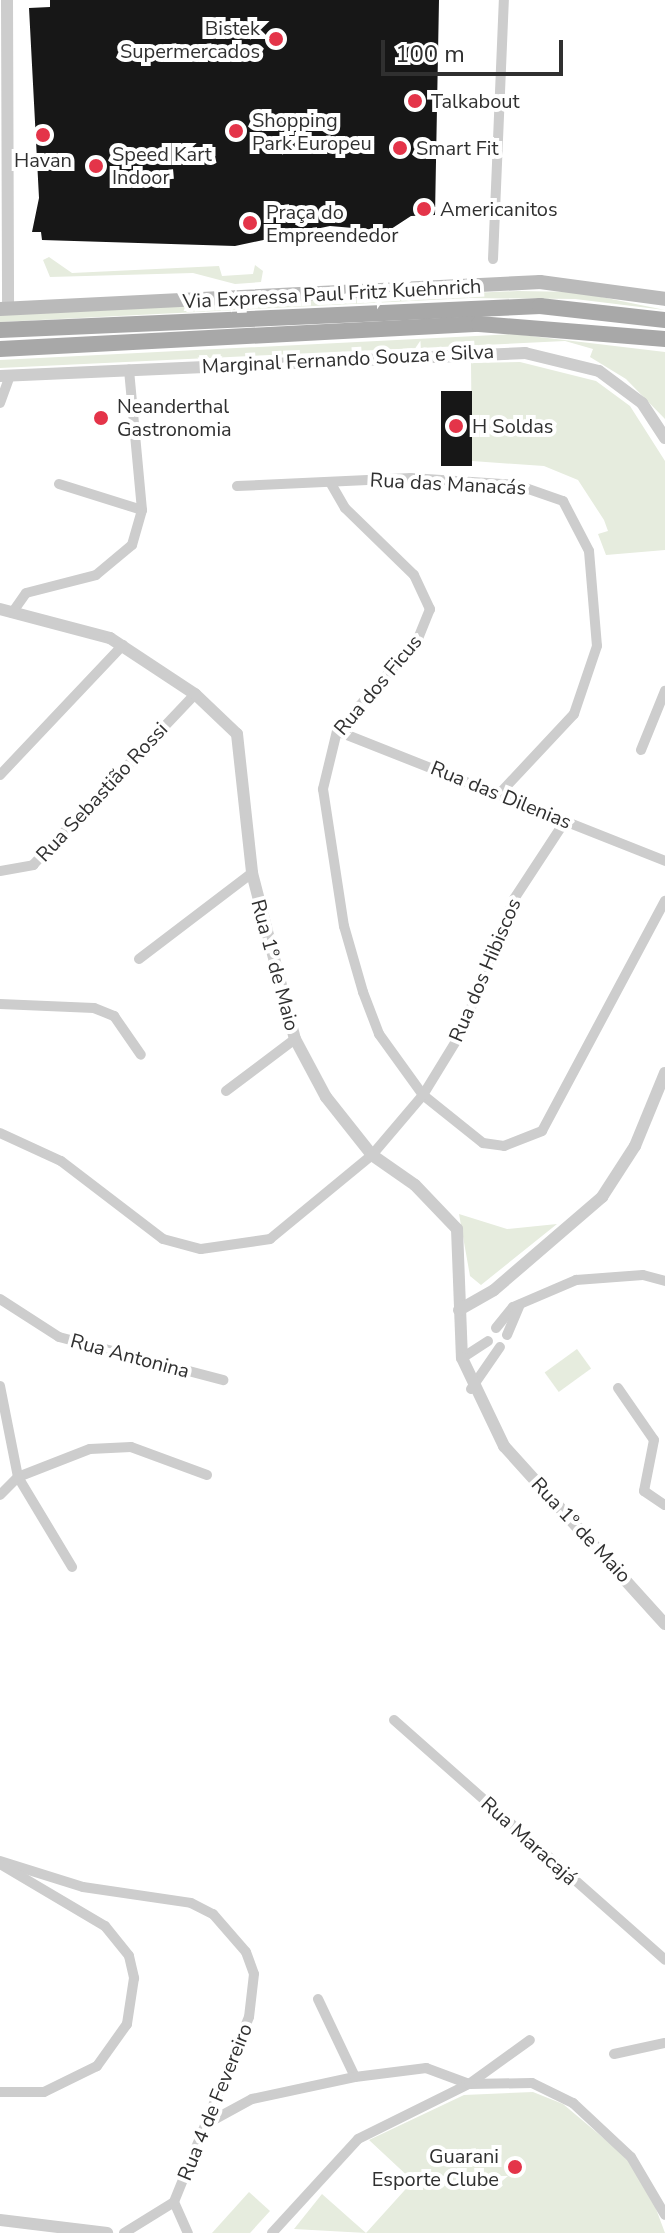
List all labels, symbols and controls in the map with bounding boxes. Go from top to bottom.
place label: Bistek Supermercados [120,16,260,63]
scale bar [385,24,567,74]
marker: Bistek Supermercados [267,30,285,48]
text: 100 m [395,38,465,70]
place label: Talkabout [431,89,520,113]
marker: Talkabout [406,92,424,110]
place label: Shopping Park Europeu [252,108,372,155]
marker: Shopping Park Europeu [227,122,245,140]
marker: Havan [34,126,52,144]
place label: Smart Fit [416,136,498,160]
marker: Smart Fit [391,139,409,157]
place label: Speed Kart Indoor [112,142,212,189]
place label: Havan [14,148,72,172]
marker: Speed Kart Indoor [87,157,105,175]
place label: Americanitos [440,197,558,221]
place label: Praça do Empreendedor [266,200,398,247]
marker: Americanitos [415,200,433,218]
marker: Praça do Empreendedor [241,214,259,232]
street label: Via Expressa Paul Fritz Kuehnrich [182,274,482,314]
street label: Marginal Fernando Souza e Silva [201,339,495,379]
place label: Neanderthal Gastronomia [117,394,232,441]
marker: Neanderthal Gastronomia [92,409,110,427]
place label: H Soldas [472,414,553,438]
marker: H Soldas [447,417,465,435]
street label: Rua das Manacás [369,468,527,500]
street label: Rua dos Ficus [329,630,427,740]
street label: Rua Sebastião Rossi [31,717,173,867]
street label: Rua das Dilenias [427,756,575,834]
street label: Rua dos Hibiscos [444,895,526,1045]
street label: Rua 1º de Maio [246,897,304,1033]
street label: Rua Antonina [68,1329,192,1383]
street label: Rua 1º de Maio [526,1472,636,1588]
street label: Rua Maracajá [476,1792,582,1890]
street label: Rua 4 de Fevereiro [173,2020,257,2184]
place label: Guarani Esporte Clube [372,2144,499,2191]
marker: Guarani Esporte Clube [506,2158,524,2176]

